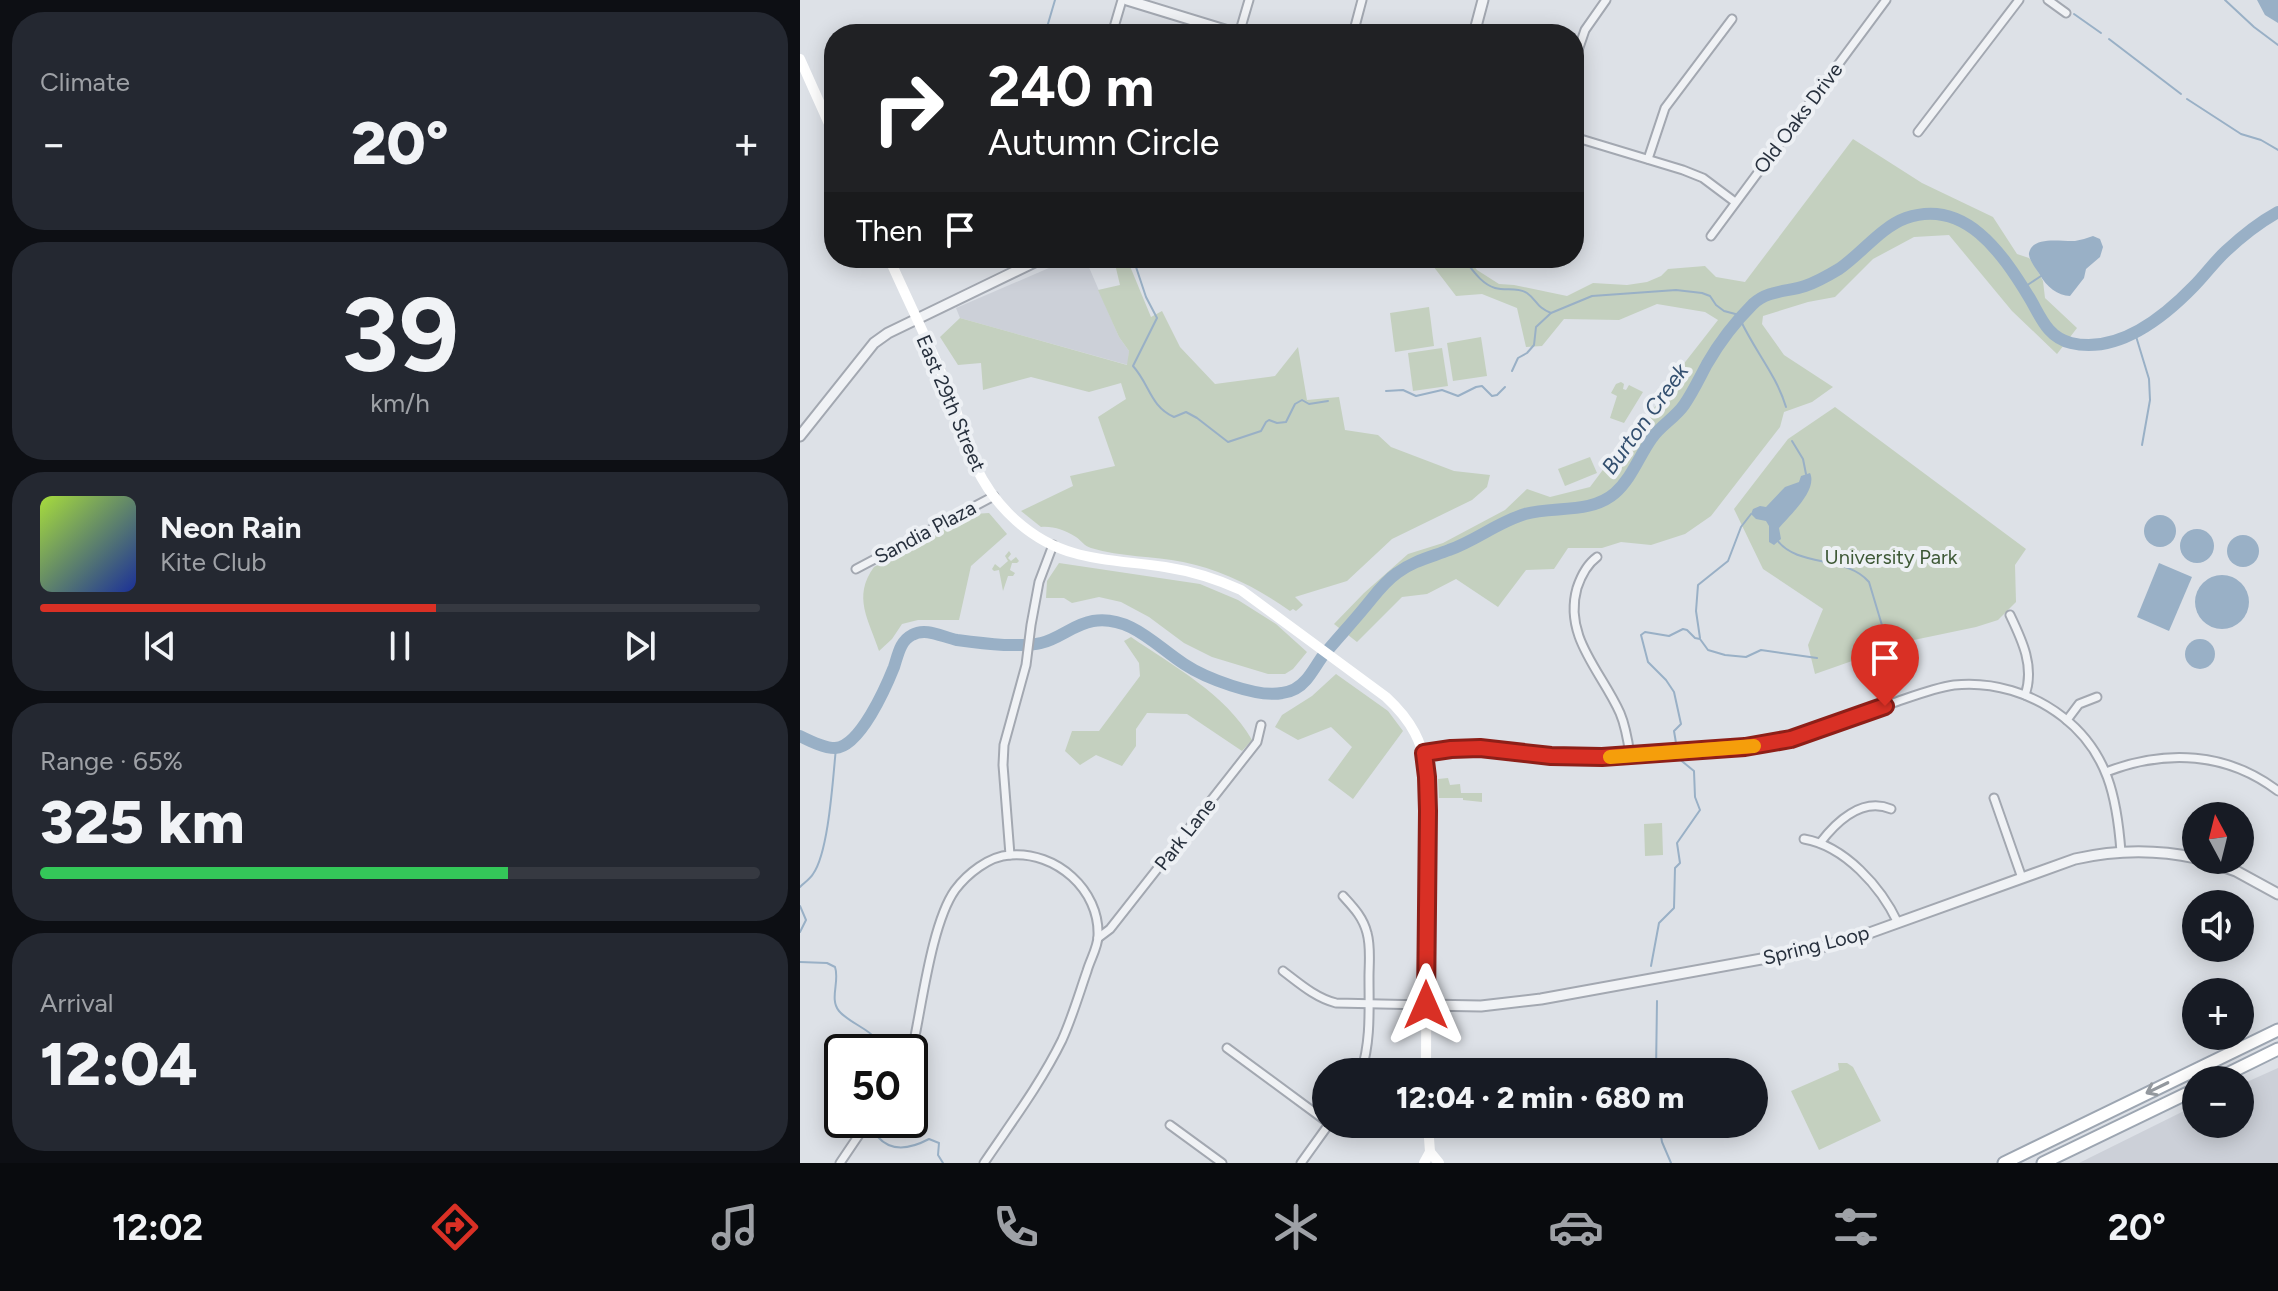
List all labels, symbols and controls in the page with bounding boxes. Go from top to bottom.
text: 240 m [988,53,1154,120]
icon: right [856,56,960,160]
street label: Old Oaks Drive [1749,58,1848,178]
text: Climate [40,66,130,98]
text: 20° [351,107,449,179]
text: − [40,117,67,170]
text: + [733,117,760,170]
text: Autumn Circle [988,121,1219,164]
icon: arrive [938,208,982,252]
text: Then [856,212,922,249]
text: 39 [341,272,459,397]
street label: East 29th Street [911,331,991,475]
water label: Burton Creek [1596,357,1695,480]
text: km/h [370,387,430,419]
street label: Sandia Plaza [870,495,980,569]
text: Neon Rain [160,509,302,546]
park label: University Park [1825,545,1958,569]
text: Kite Club [160,546,266,578]
icon: previous [138,624,182,668]
icon: pause [378,624,422,668]
icon: next [618,624,662,668]
pin [1851,624,1919,706]
icon: arrive [1863,636,1907,680]
text: Range · 65% [40,745,183,777]
text: 325 km [40,786,245,858]
street label: Park Lane [1149,793,1221,875]
north arrow [2182,802,2254,874]
map controls [2182,802,2254,1138]
button: sound [2182,890,2254,962]
street label: Spring Loop [1760,920,1872,970]
position arrow [1384,963,1468,1047]
button: + [2182,978,2254,1050]
text: Arrival [40,987,113,1019]
text: 12:04 [40,1028,198,1100]
speed limit sign: 50 [824,1034,928,1138]
button: − [2182,1066,2254,1138]
text: 12:04 · 2 min · 680 m [1396,1079,1684,1116]
one-way arrow [2146,1081,2170,1096]
icon: directions [427,1199,483,1255]
icon: music [707,1199,763,1255]
icon: phone [988,1199,1044,1255]
icon: climate [1268,1199,1324,1255]
icon: car [1548,1199,1604,1255]
icon: filters [1828,1199,1884,1255]
text: 12:02 [112,1206,203,1249]
text: 20° [2108,1206,2166,1249]

